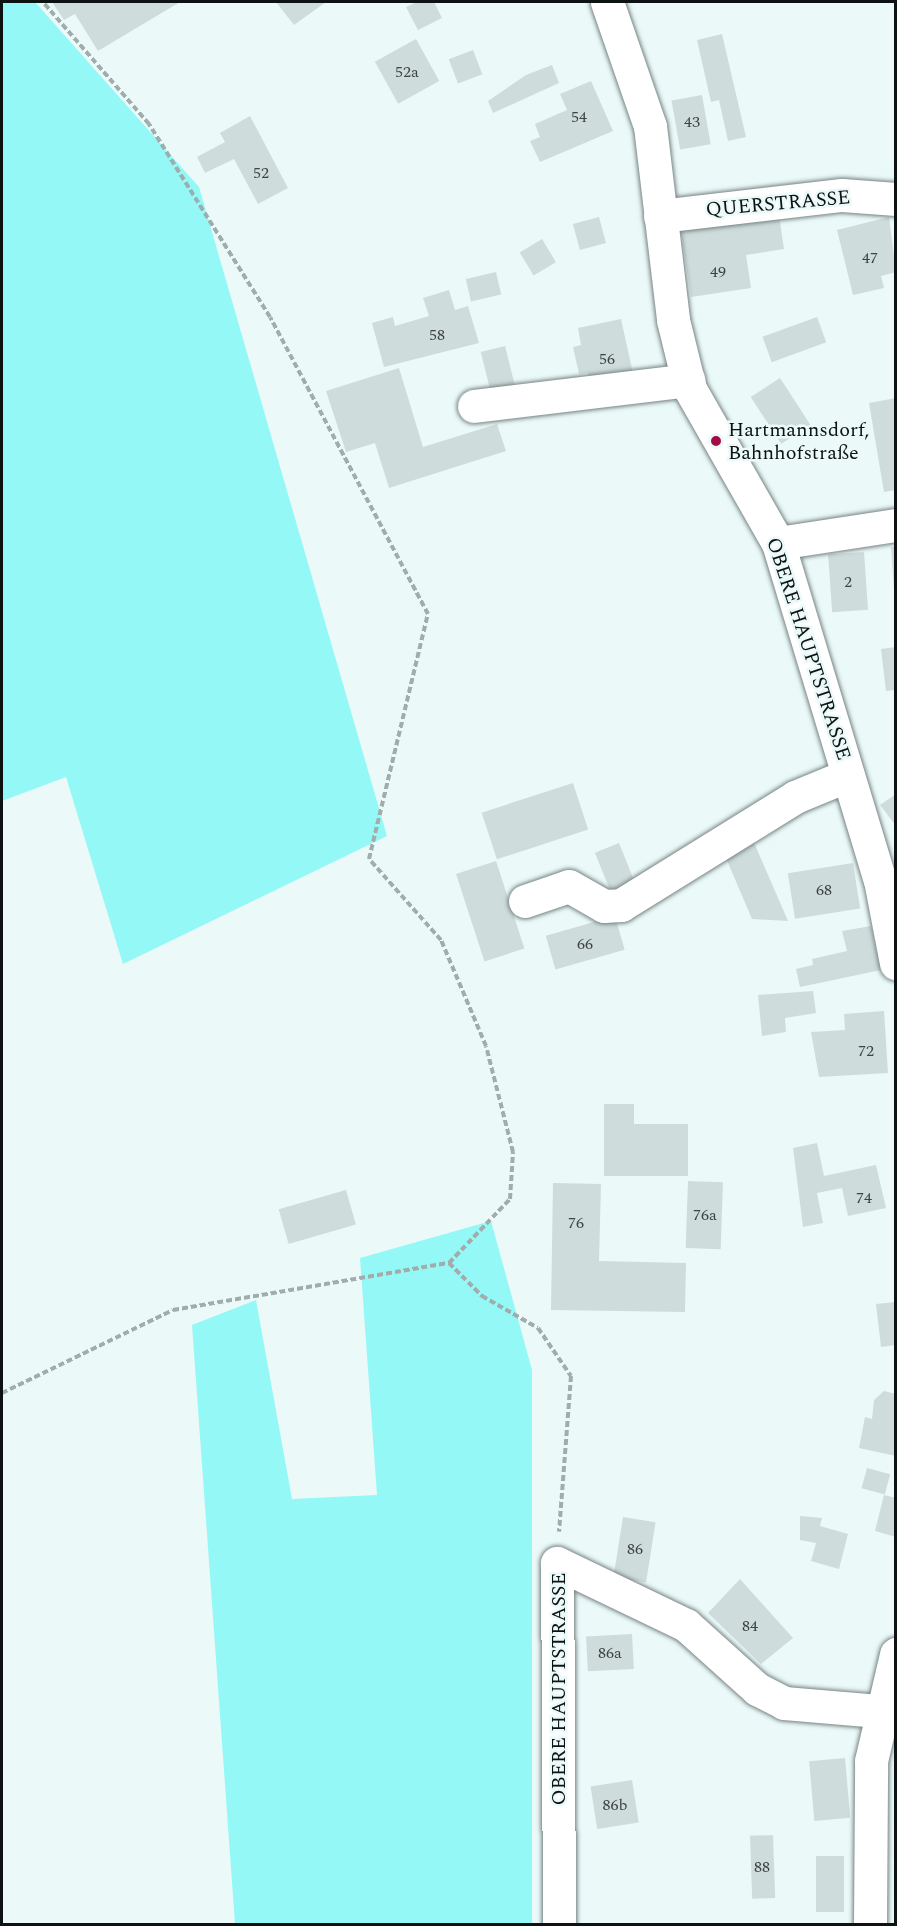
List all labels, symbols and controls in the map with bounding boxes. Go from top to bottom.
house number: 52a [395,62,419,82]
house number: 54 [571,107,587,127]
house number: 43 [684,112,700,132]
house number: 52 [253,163,269,183]
street label: QUERSTRASSE [705,186,851,222]
house number: 47 [862,248,878,268]
house number: 49 [710,262,726,282]
house number: 58 [429,325,445,345]
house number: 56 [599,349,615,369]
place label: Hartmannsdorf, Bahnhofstraße [728,418,869,465]
marker: Hartmannsdorf, Bahnhofstraße [709,434,723,448]
street label: OBERE HAUPTSTRASSE [761,534,855,764]
house number: 2 [844,572,852,592]
house number: 68 [816,880,832,900]
house number: 66 [577,934,593,954]
house number: 72 [858,1041,874,1061]
house number: 74 [856,1188,872,1208]
house number: 76a [693,1205,717,1225]
house number: 76 [568,1213,584,1233]
house number: 86 [627,1539,643,1559]
street label: OBERE HAUPTSTRASSE [547,1572,571,1806]
house number: 84 [742,1616,758,1636]
house number: 86a [598,1643,622,1663]
house number: 86b [603,1795,627,1815]
house number: 88 [754,1857,770,1877]

